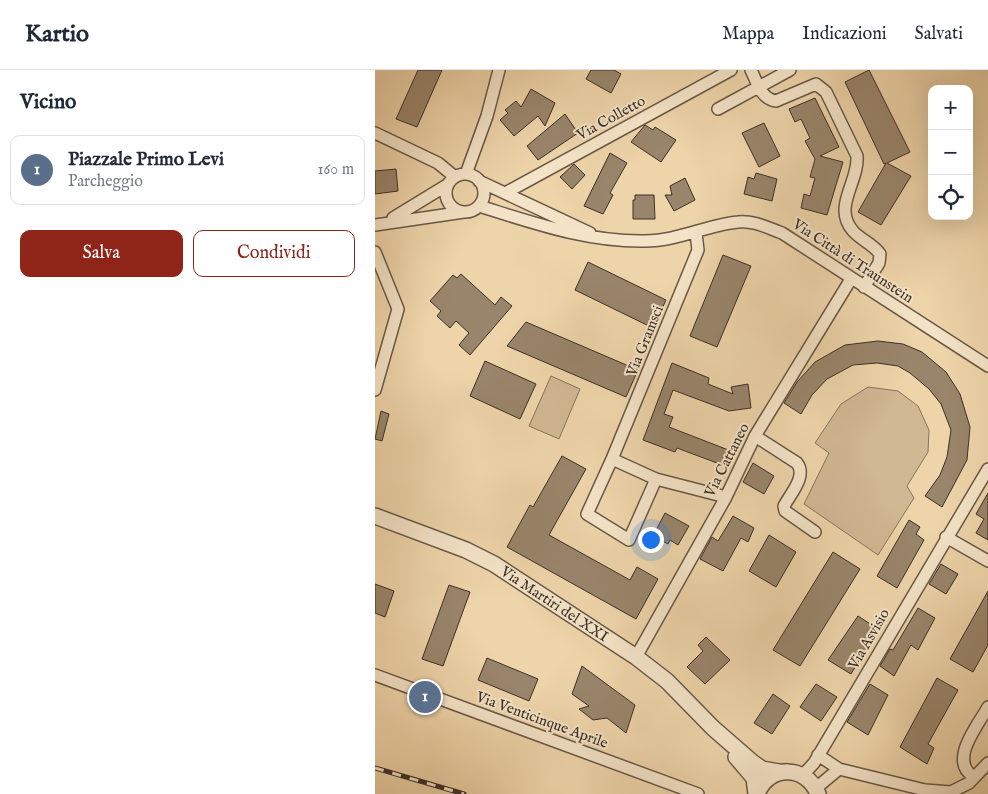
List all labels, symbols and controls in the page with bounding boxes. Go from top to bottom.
text: Kartio [25,19,89,50]
text: Mappa [722,23,774,46]
text: Indicazioni [802,23,887,46]
text: Salvati [915,23,963,46]
map controls [928,85,973,220]
button: + [928,85,973,130]
text: Vicino [20,89,76,116]
street label: Via Colletto [572,91,649,145]
button: − [928,130,973,175]
text: Piazzale Primo Levi [68,148,224,172]
text: 1 [34,160,40,180]
text: 160 m [318,160,354,180]
text: Parcheggio [68,172,143,192]
button: locate [928,175,973,220]
street label: Via Città di Traunstein [788,214,917,307]
button: Salva [20,230,183,277]
button: Condividi [193,230,355,277]
street label: Via Gramsci [622,303,668,380]
street label: Via Cattaneo [700,420,754,501]
your location [638,527,664,553]
street label: Via Martiri del XXI [496,561,613,646]
street label: Via Asvisio [844,605,894,674]
pin: 1 [409,678,441,716]
street label: Via Venticinque Aprile [472,687,611,753]

